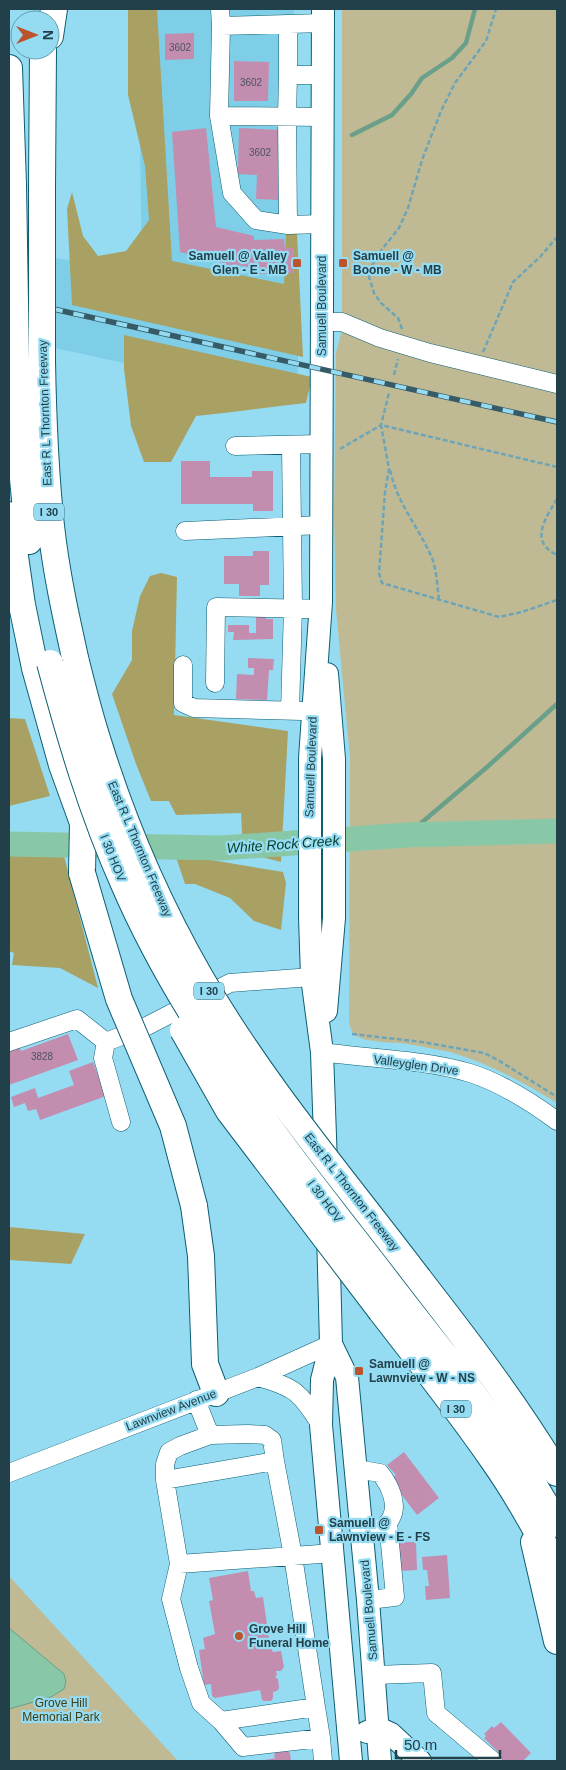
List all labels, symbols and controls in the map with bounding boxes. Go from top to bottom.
north arrow [10,10,60,60]
text: N [40,30,56,40]
house number: 3602 [169,42,192,53]
house number: 3602 [240,77,263,88]
house number: 3602 [249,147,272,158]
place label: Samuell @ Valley Glen - E - MB [189,249,287,277]
place label: Samuell @ Boone - W - MB [353,249,442,277]
street label: Samuell Boulevard [315,256,329,356]
marker: Samuell @ Valley Glen - E - MB [291,257,303,269]
marker: Samuell @ Boone - W - MB [337,257,349,269]
street label: East R L Thornton Freeway [35,340,55,486]
road number: I 30 [34,504,64,520]
street label: Samuell Boulevard [302,716,320,818]
street label: East R L Thornton Freeway [105,779,175,919]
street label: I 30 HOV [97,832,129,884]
water label: White Rock Creek [226,832,341,856]
road number: I 30 [194,982,224,999]
house number: 3828 [31,1051,54,1062]
street label: Valleyglen Drive [373,1052,460,1078]
street label: East R L Thornton Freeway [302,1130,402,1254]
street label: I 30 HOV [305,1177,345,1225]
place label: Samuell @ Lawnview - W - NS [369,1357,475,1385]
marker: Samuell @ Lawnview - W - NS [353,1365,365,1377]
street label: Lawnview Avenue [124,1386,219,1434]
road number: I 30 [441,1400,471,1418]
place label: Samuell @ Lawnview - E - FS [329,1516,430,1544]
marker: Samuell @ Lawnview - E - FS [313,1524,325,1536]
street label: Samuell Boulevard [358,1559,380,1661]
place label: Grove Hill Funeral Home [249,1622,329,1650]
marker: Grove Hill Funeral Home [233,1630,245,1642]
park label: Grove Hill Memorial Park [22,1696,101,1724]
scale bar [396,1728,500,1760]
text: 50 m [404,1736,437,1753]

